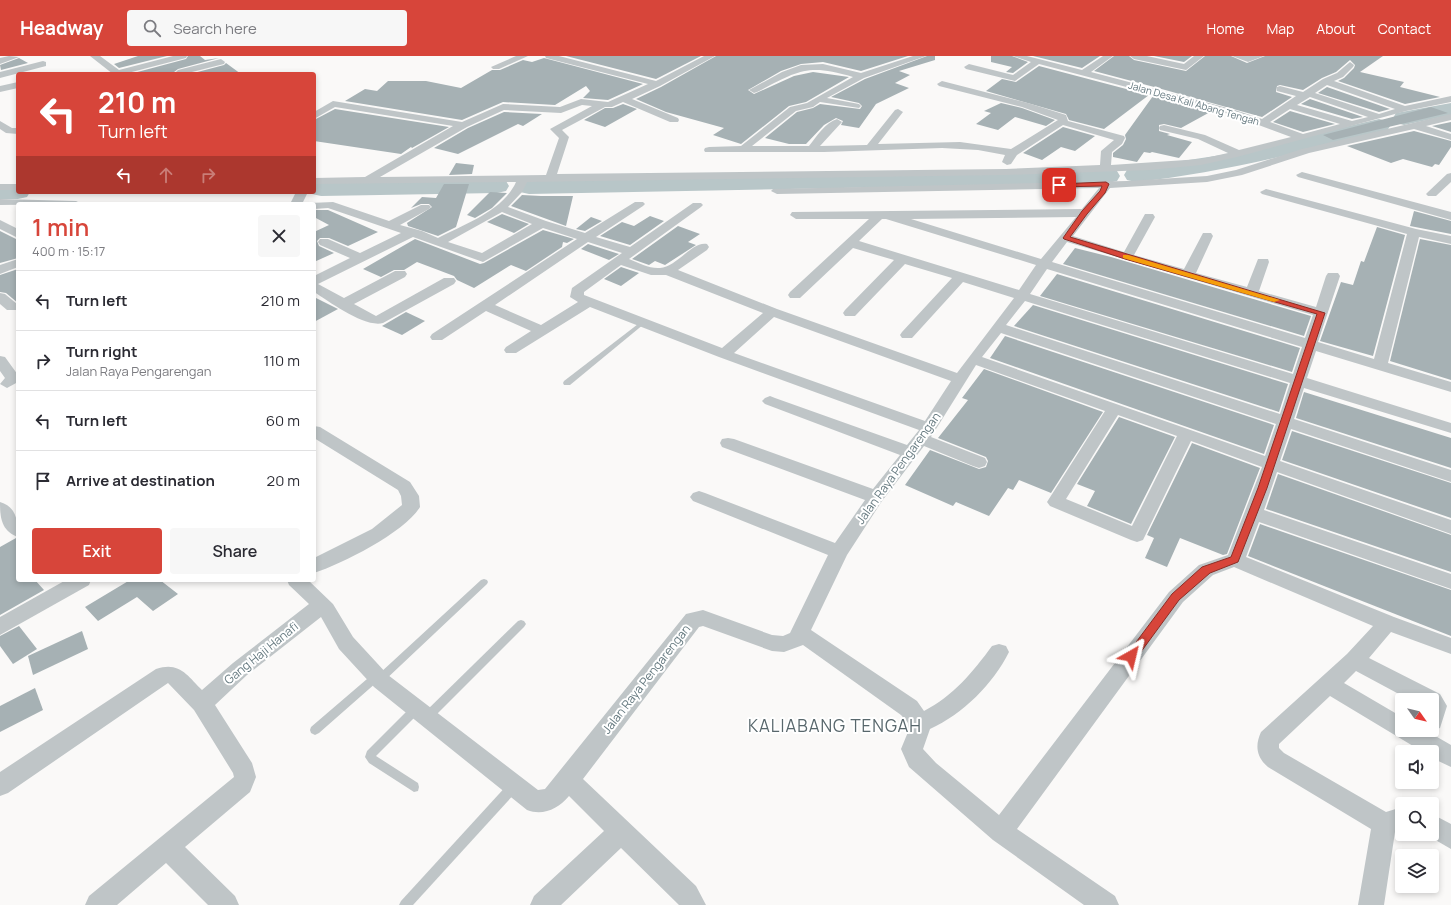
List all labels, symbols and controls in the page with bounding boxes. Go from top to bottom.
search box [127,10,407,46]
text: Headway [20,15,103,41]
icon: search [141,17,163,39]
text: Search here [173,18,257,39]
text: Home [1207,19,1244,38]
text: Map [1266,19,1294,38]
text: About [1316,19,1356,38]
text: Contact [1378,19,1431,38]
street label: Jalan Desa Kali Abang Tengah [1127,78,1261,128]
text: 210 m [98,83,176,121]
icon: left [32,88,84,140]
text: Turn left [98,119,168,143]
icon: left [113,164,135,186]
icon: ahead [155,164,177,186]
icon: right [197,164,219,186]
pin [1042,168,1076,202]
icon: arrive [1048,174,1070,196]
text: 1 min [32,210,89,243]
button: close [258,215,300,257]
text: 400 m · 15:17 [32,242,105,260]
icon: left [32,290,54,312]
text: Turn left [66,290,128,311]
text: 210 m [261,290,300,311]
text: Turn right [66,341,137,362]
icon: right [32,350,54,372]
text: 110 m [263,350,300,371]
text: Jalan Raya Pengarengan [66,362,211,380]
street label: Jalan Raya Pengarengan [852,409,944,527]
icon: left [32,410,54,432]
text: Turn left [66,410,128,431]
text: 60 m [266,410,300,431]
icon: arrive [32,470,54,492]
text: Arrive at destination [66,470,215,491]
text: 20 m [267,470,300,491]
button: Exit [32,528,162,574]
button: Share [170,528,300,574]
street label: Gang Haji Hanafi [220,618,302,688]
street label: Jalan Raya Pengarengan [598,621,694,737]
position arrow [1110,635,1152,677]
north arrow [1395,693,1439,737]
map controls [1395,693,1439,893]
district label: KALIABANG TENGAH [748,714,922,737]
button: sound [1395,745,1439,789]
button: search [1395,797,1439,841]
button: layers [1395,849,1439,893]

